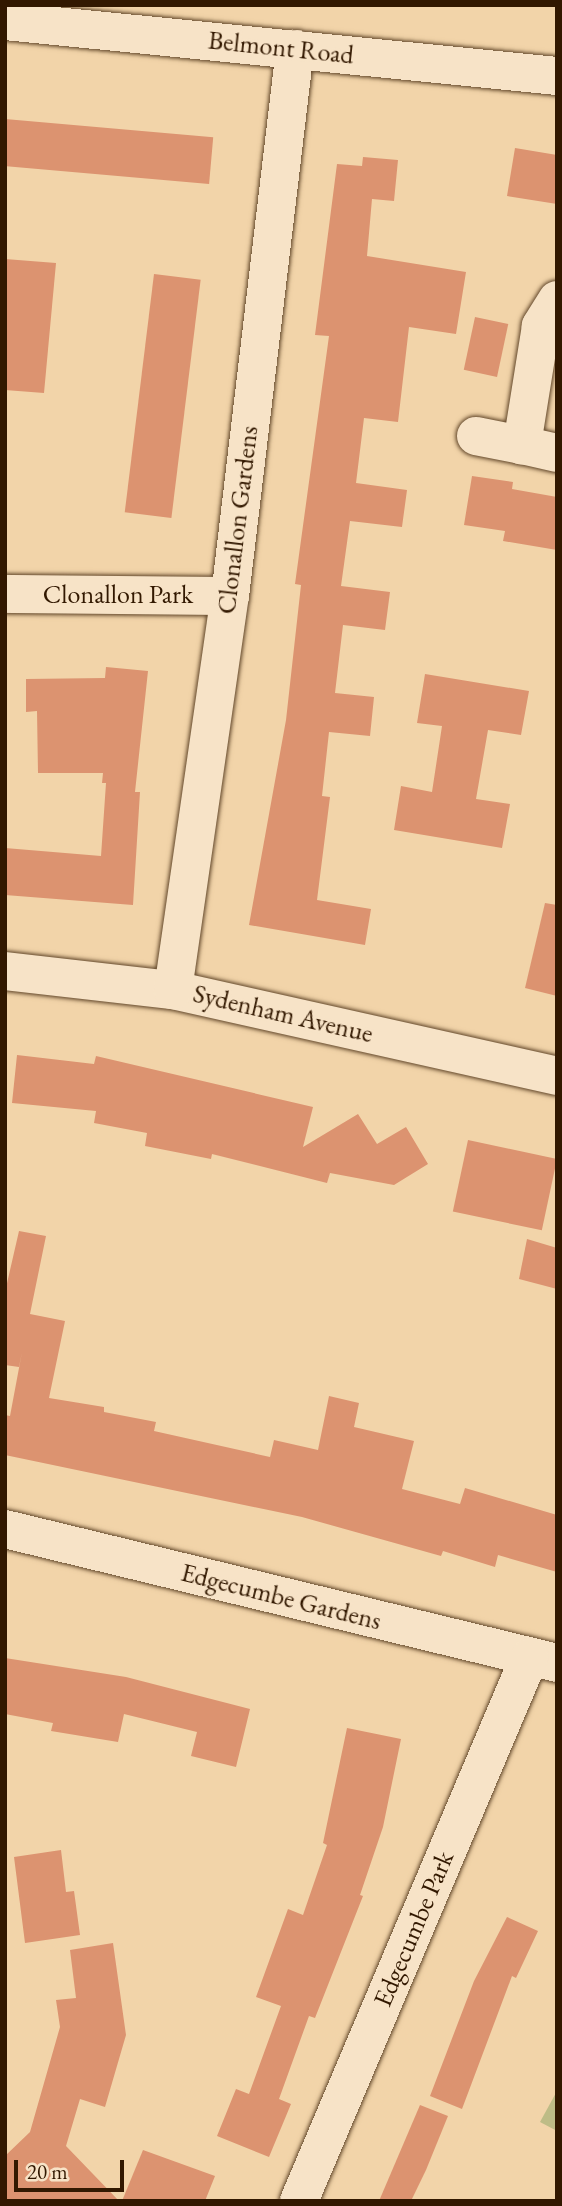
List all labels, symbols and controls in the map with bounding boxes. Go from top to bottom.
street label: Belmont Road [207,25,355,71]
street label: Clonallon Gardens [211,424,265,616]
street label: Clonallon Park [43,579,193,611]
street label: Sydenham Avenue [190,978,376,1050]
street label: Edgecumbe Gardens [178,1557,384,1637]
street label: Edgecumbe Park [367,1847,461,2011]
scale bar [18,2146,128,2190]
text: 20 m [27,2158,68,2185]

